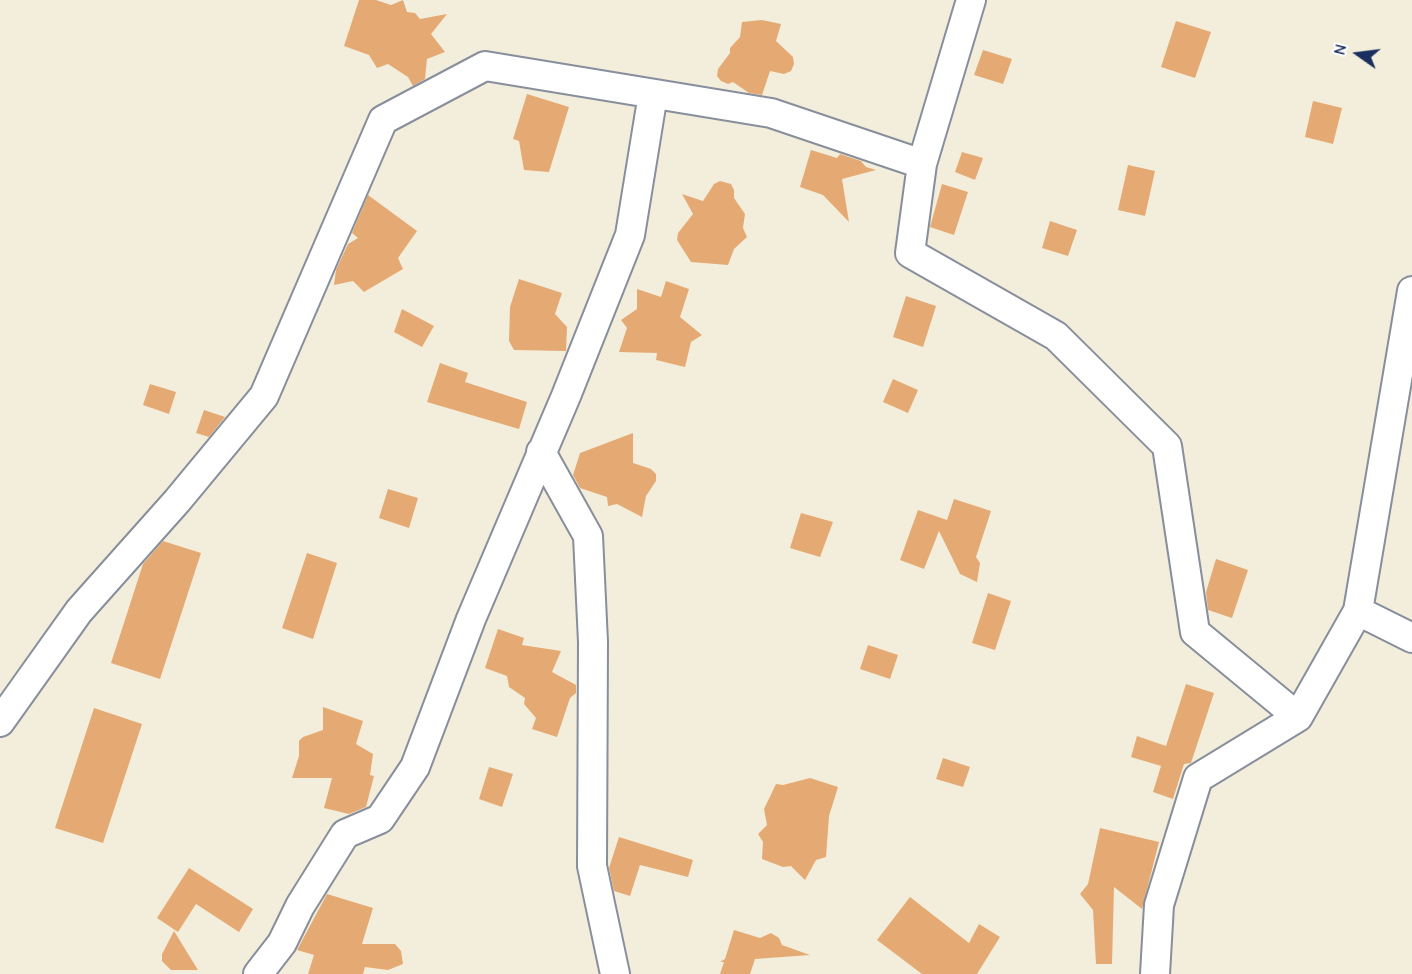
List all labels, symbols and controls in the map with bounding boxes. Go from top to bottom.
north arrow [1328,24,1388,84]
text: N [1331,42,1351,57]

